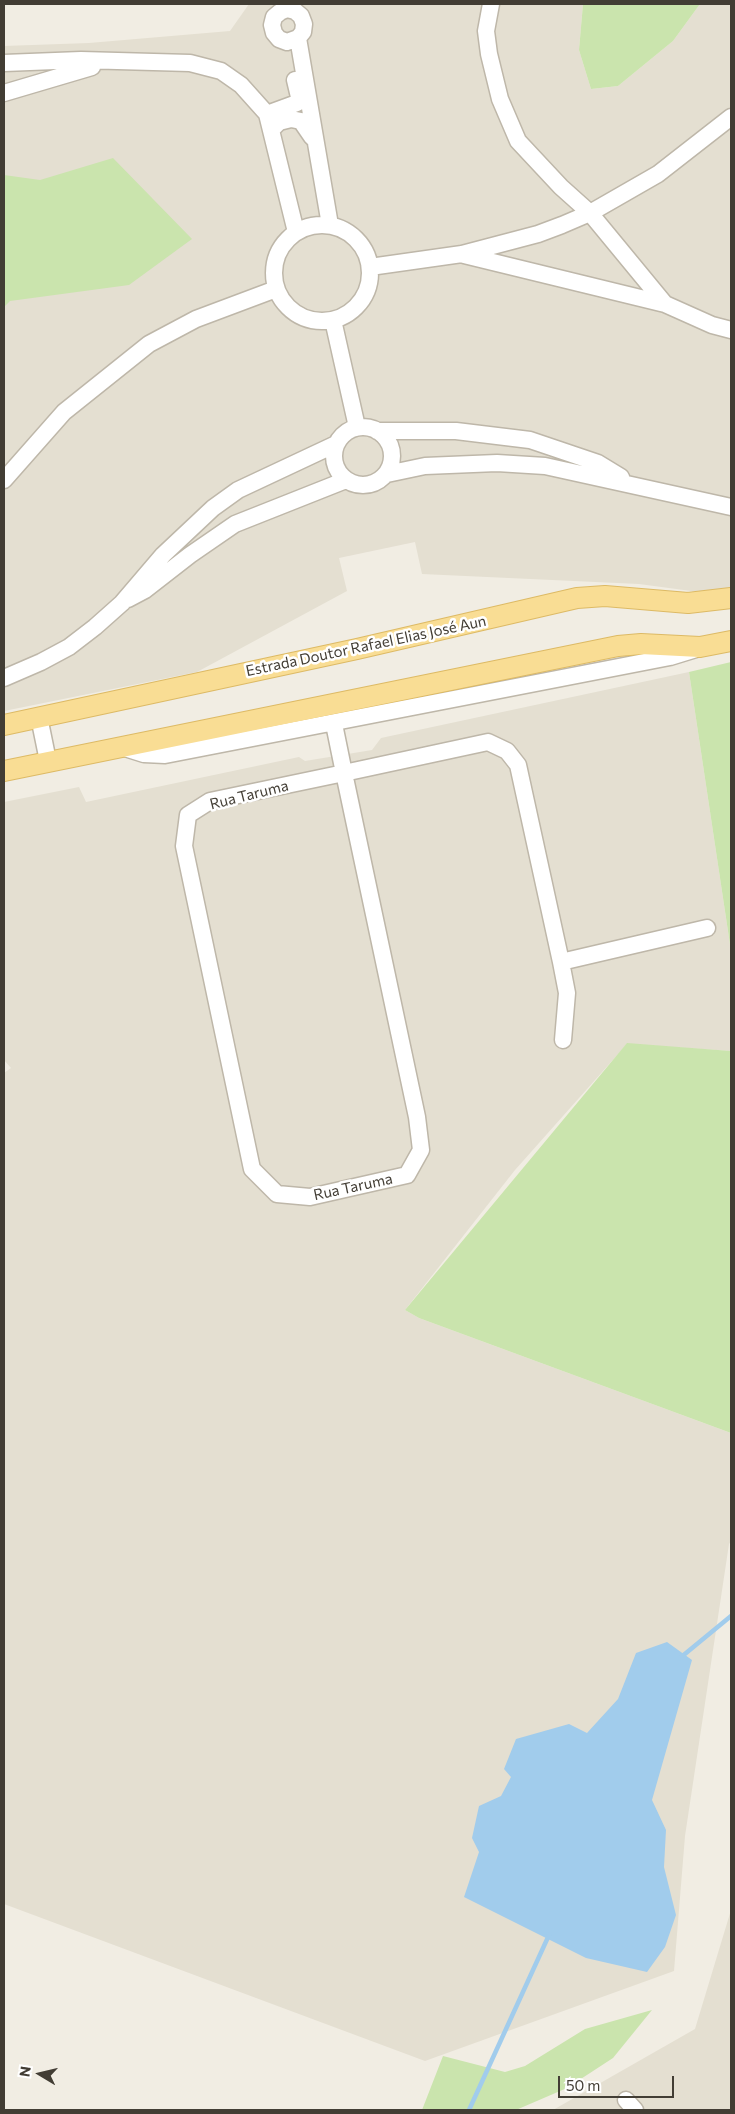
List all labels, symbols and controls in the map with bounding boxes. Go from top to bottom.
street label: Estrada Doutor Rafael Elias José Aun [244,612,488,680]
street label: Rua Taruma [208,777,290,813]
street label: Rua Taruma [312,1170,394,1204]
north arrow [15,2049,65,2099]
text: N [15,2065,34,2078]
scale bar [560,2066,676,2098]
text: 50 m [566,2076,600,2094]

